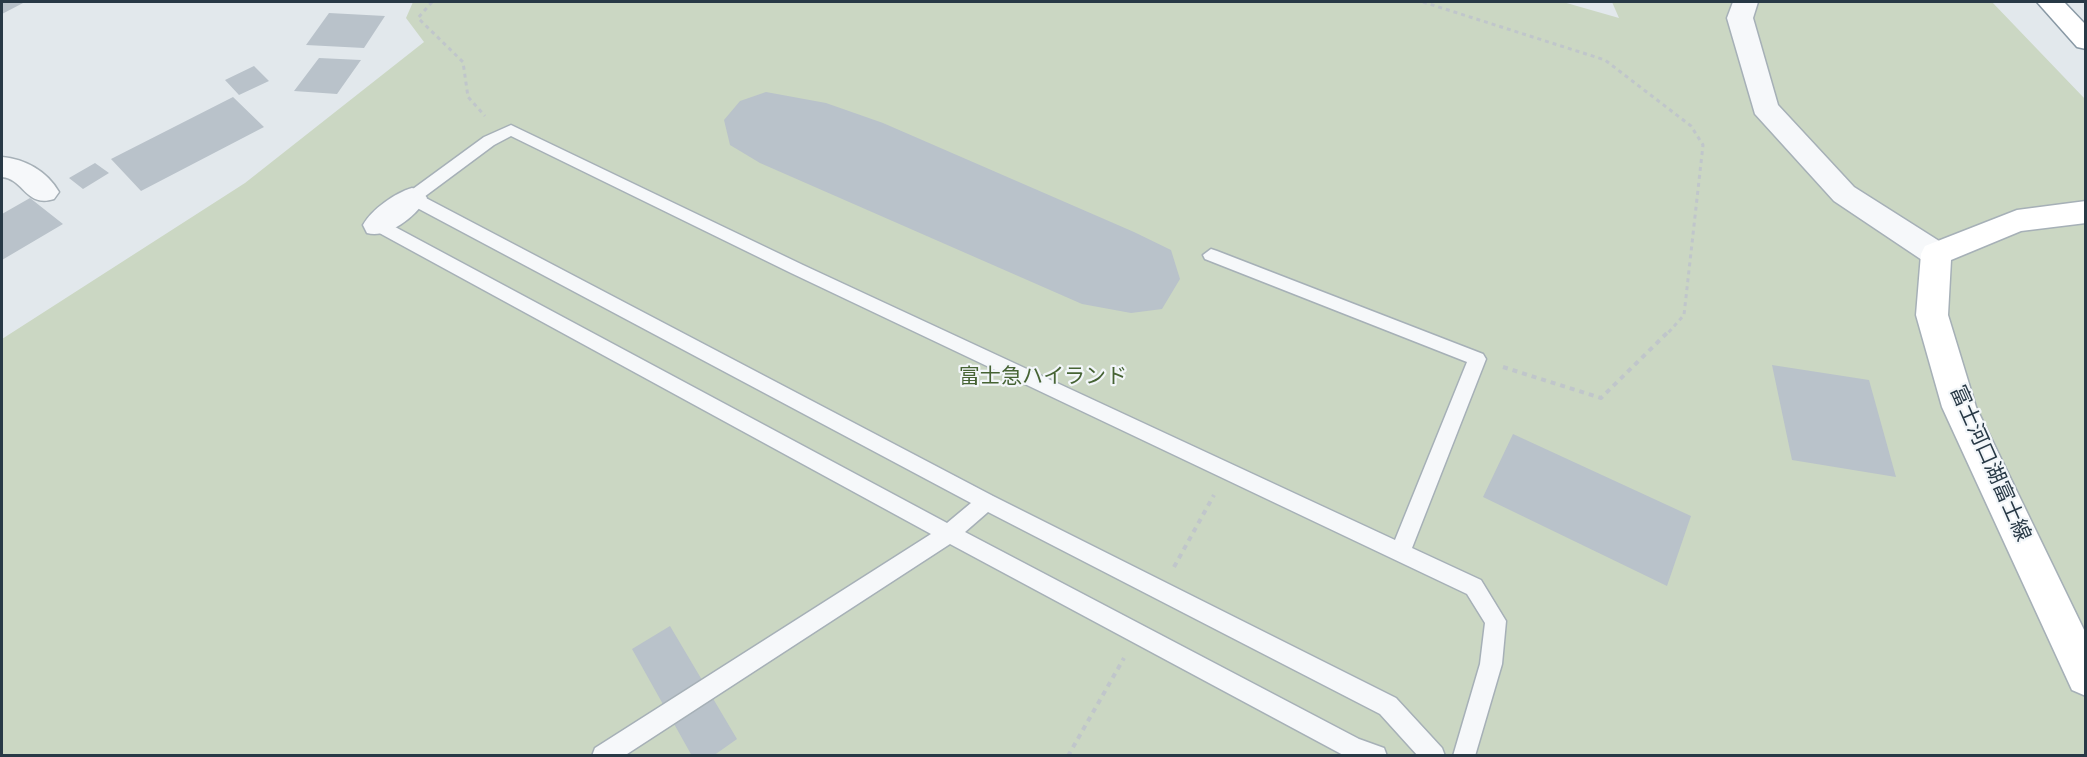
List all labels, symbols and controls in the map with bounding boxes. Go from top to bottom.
park label: 富士急ハイランド [959,365,1127,391]
street label: 富士河口湖富士線 [1943,382,2035,546]

